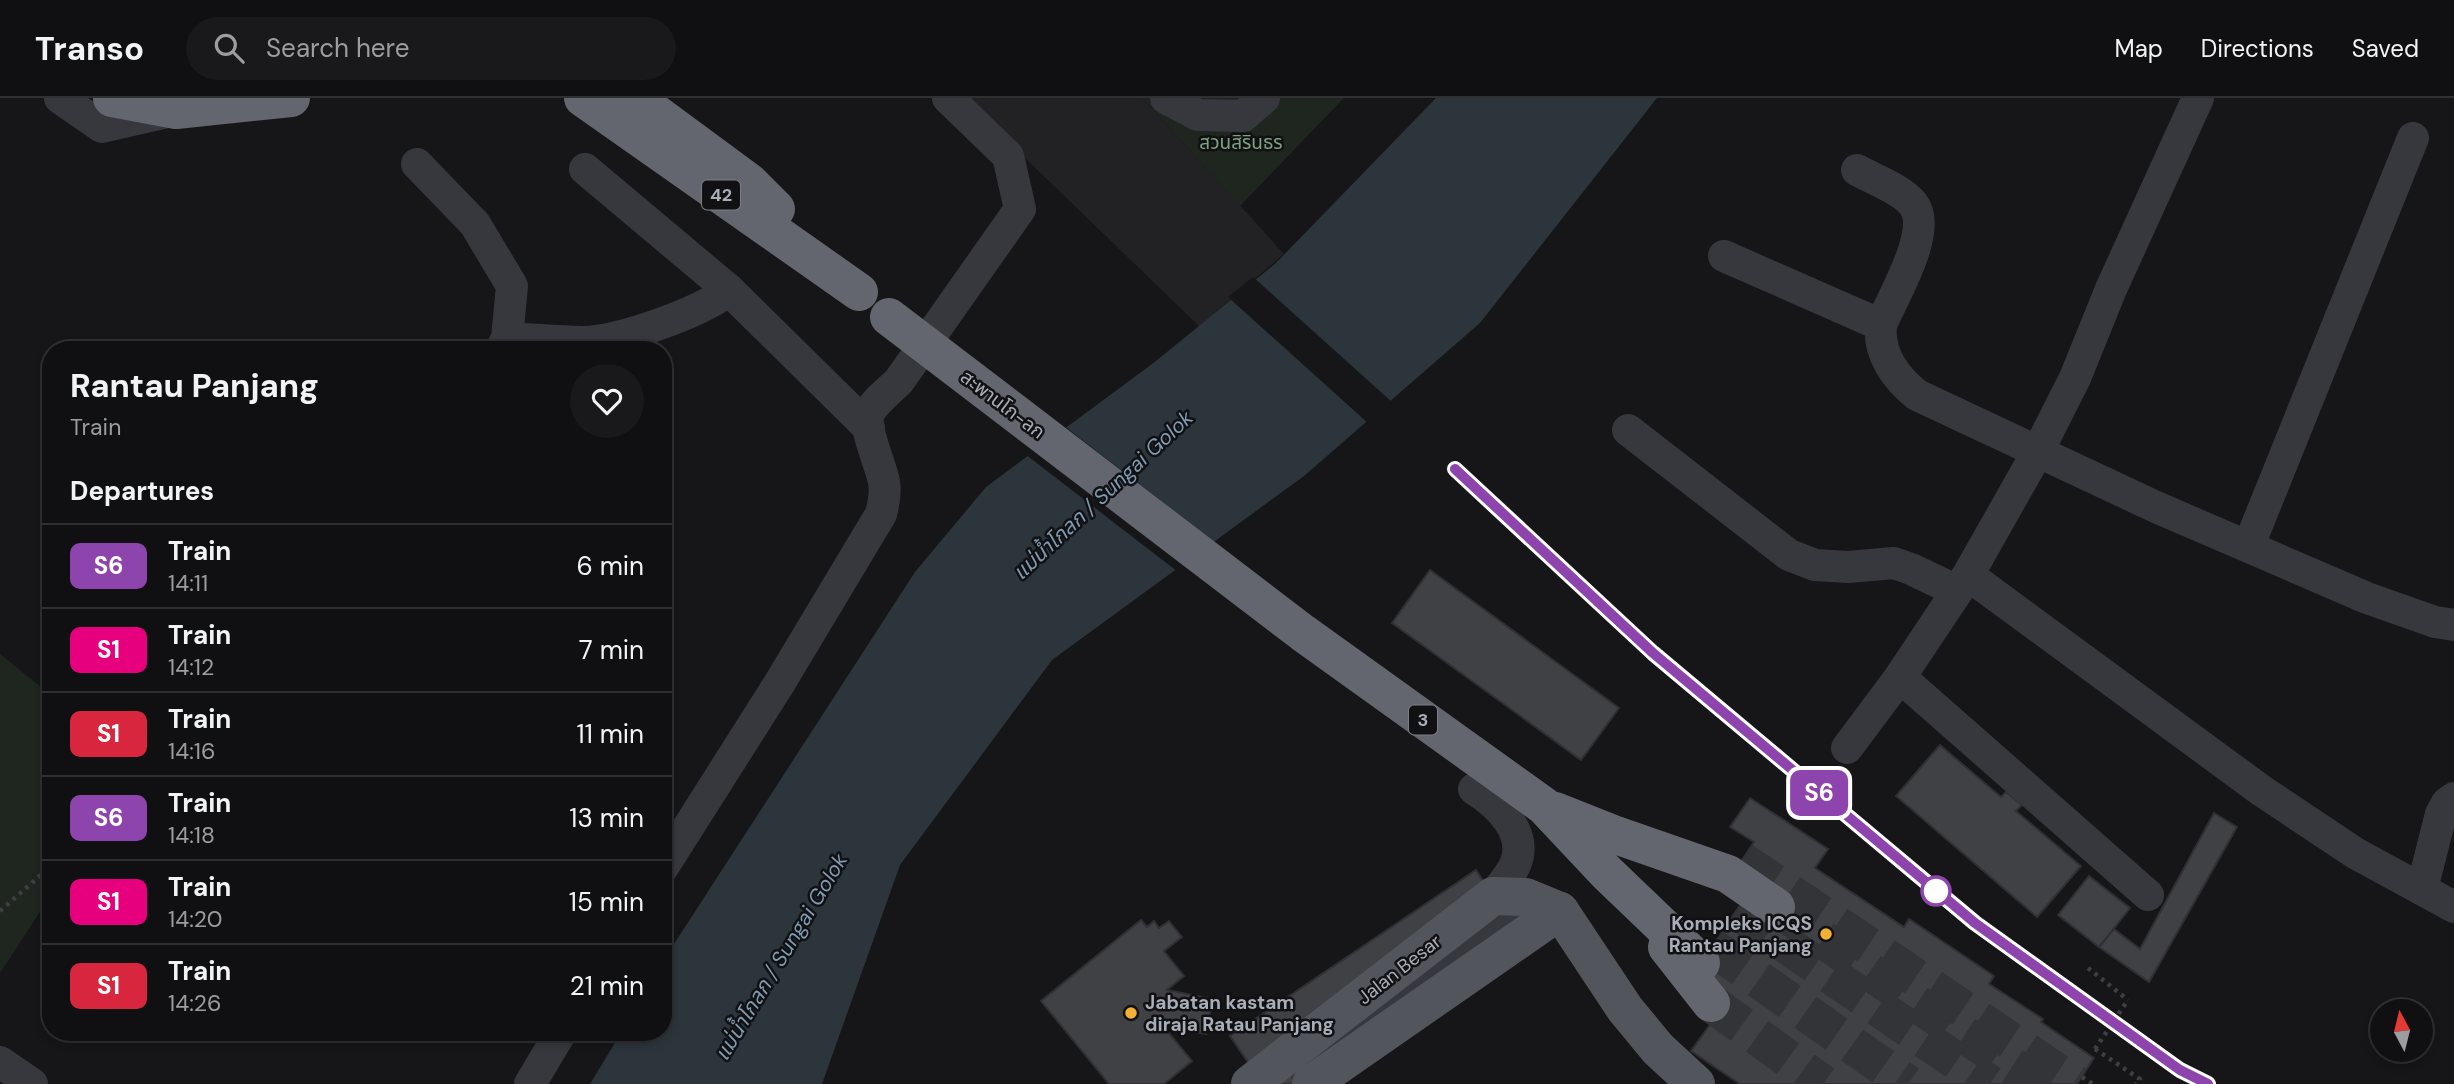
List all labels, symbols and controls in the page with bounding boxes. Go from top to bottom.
search box [186,17,676,80]
text: Transo [35,27,144,70]
icon: search [210,29,248,67]
text: Search here [266,31,410,65]
text: Map [2115,33,2163,64]
text: Directions [2201,33,2314,64]
text: Saved [2352,33,2419,64]
park label: สวนสิรินธร [1199,130,1283,155]
road number: 42 [702,180,740,210]
text: Rantau Panjang [70,364,319,407]
button: heart [570,364,644,438]
street label: สะพานโก-ลก [955,364,1050,444]
water label: แม่น้ำโกลก / Sungai Golok [1006,403,1199,586]
text: Train [70,412,121,442]
text: Departures [70,474,214,508]
text: Train [168,534,231,568]
text: 6 min [576,549,644,583]
text: S6 [94,550,123,581]
text: 14:11 [168,568,208,598]
text: Train [168,618,231,652]
text: 7 min [579,633,644,667]
text: S1 [97,634,120,665]
text: 14:12 [168,652,214,682]
text: Train [168,702,231,736]
road number: 3 [1409,706,1437,734]
text: 11 min [577,717,644,751]
text: S1 [97,718,120,749]
text: 14:16 [168,736,215,766]
line badge: S6 [1787,770,1850,816]
text: S6 [1804,777,1834,808]
text: Train [168,786,231,820]
text: 13 min [569,801,644,835]
text: S6 [94,802,123,833]
text: 14:18 [168,820,215,850]
water label: แม่น้ำโกลก / Sungai Golok [707,847,854,1066]
text: Train [168,870,231,904]
unlabelled marker [1921,876,1951,906]
text: 15 min [569,885,644,919]
text: S1 [97,886,120,917]
text: 14:20 [168,904,223,934]
place label: Kompleks ICQS Rantau Panjang [1669,911,1812,958]
marker: Kompleks ICQS Rantau Panjang [1818,926,1834,942]
street label: Jalan Besar [1352,929,1446,1010]
text: Train [168,954,231,988]
text: 21 min [570,969,644,1003]
text: S1 [97,970,120,1001]
text: 14:26 [168,988,221,1018]
place label: Jabatan kastam diraja Ratau Panjang [1145,990,1334,1037]
north arrow [2370,999,2432,1062]
map controls [2370,999,2433,1062]
marker: Jabatan kastam diraja Ratau Panjang [1123,1005,1139,1021]

